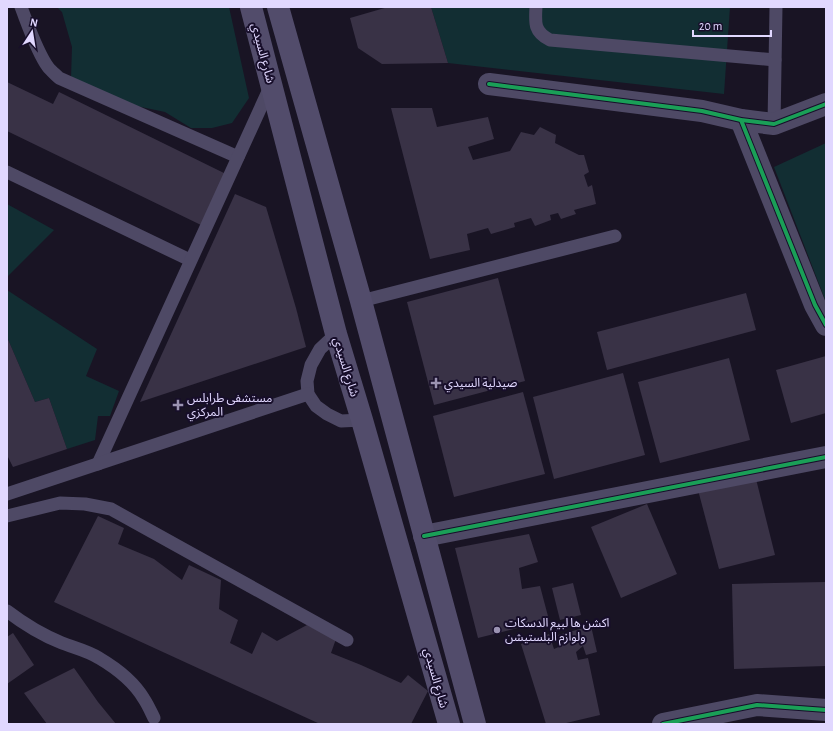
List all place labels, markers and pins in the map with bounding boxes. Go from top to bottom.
place label: صيدلية السيدي [444,377,517,393]
marker: صيدلية السيدي [431,378,441,388]
place label: مستشفى طرابلس المركزي [187,392,272,422]
marker: مستشفى طرابلس المركزي [172,399,184,411]
place label: اكشن ها لبيع الدسكات ولوازم البلستيشن [505,617,610,646]
marker: اكشن ها لبيع الدسكات ولوازم البلستيشن [492,625,502,635]

